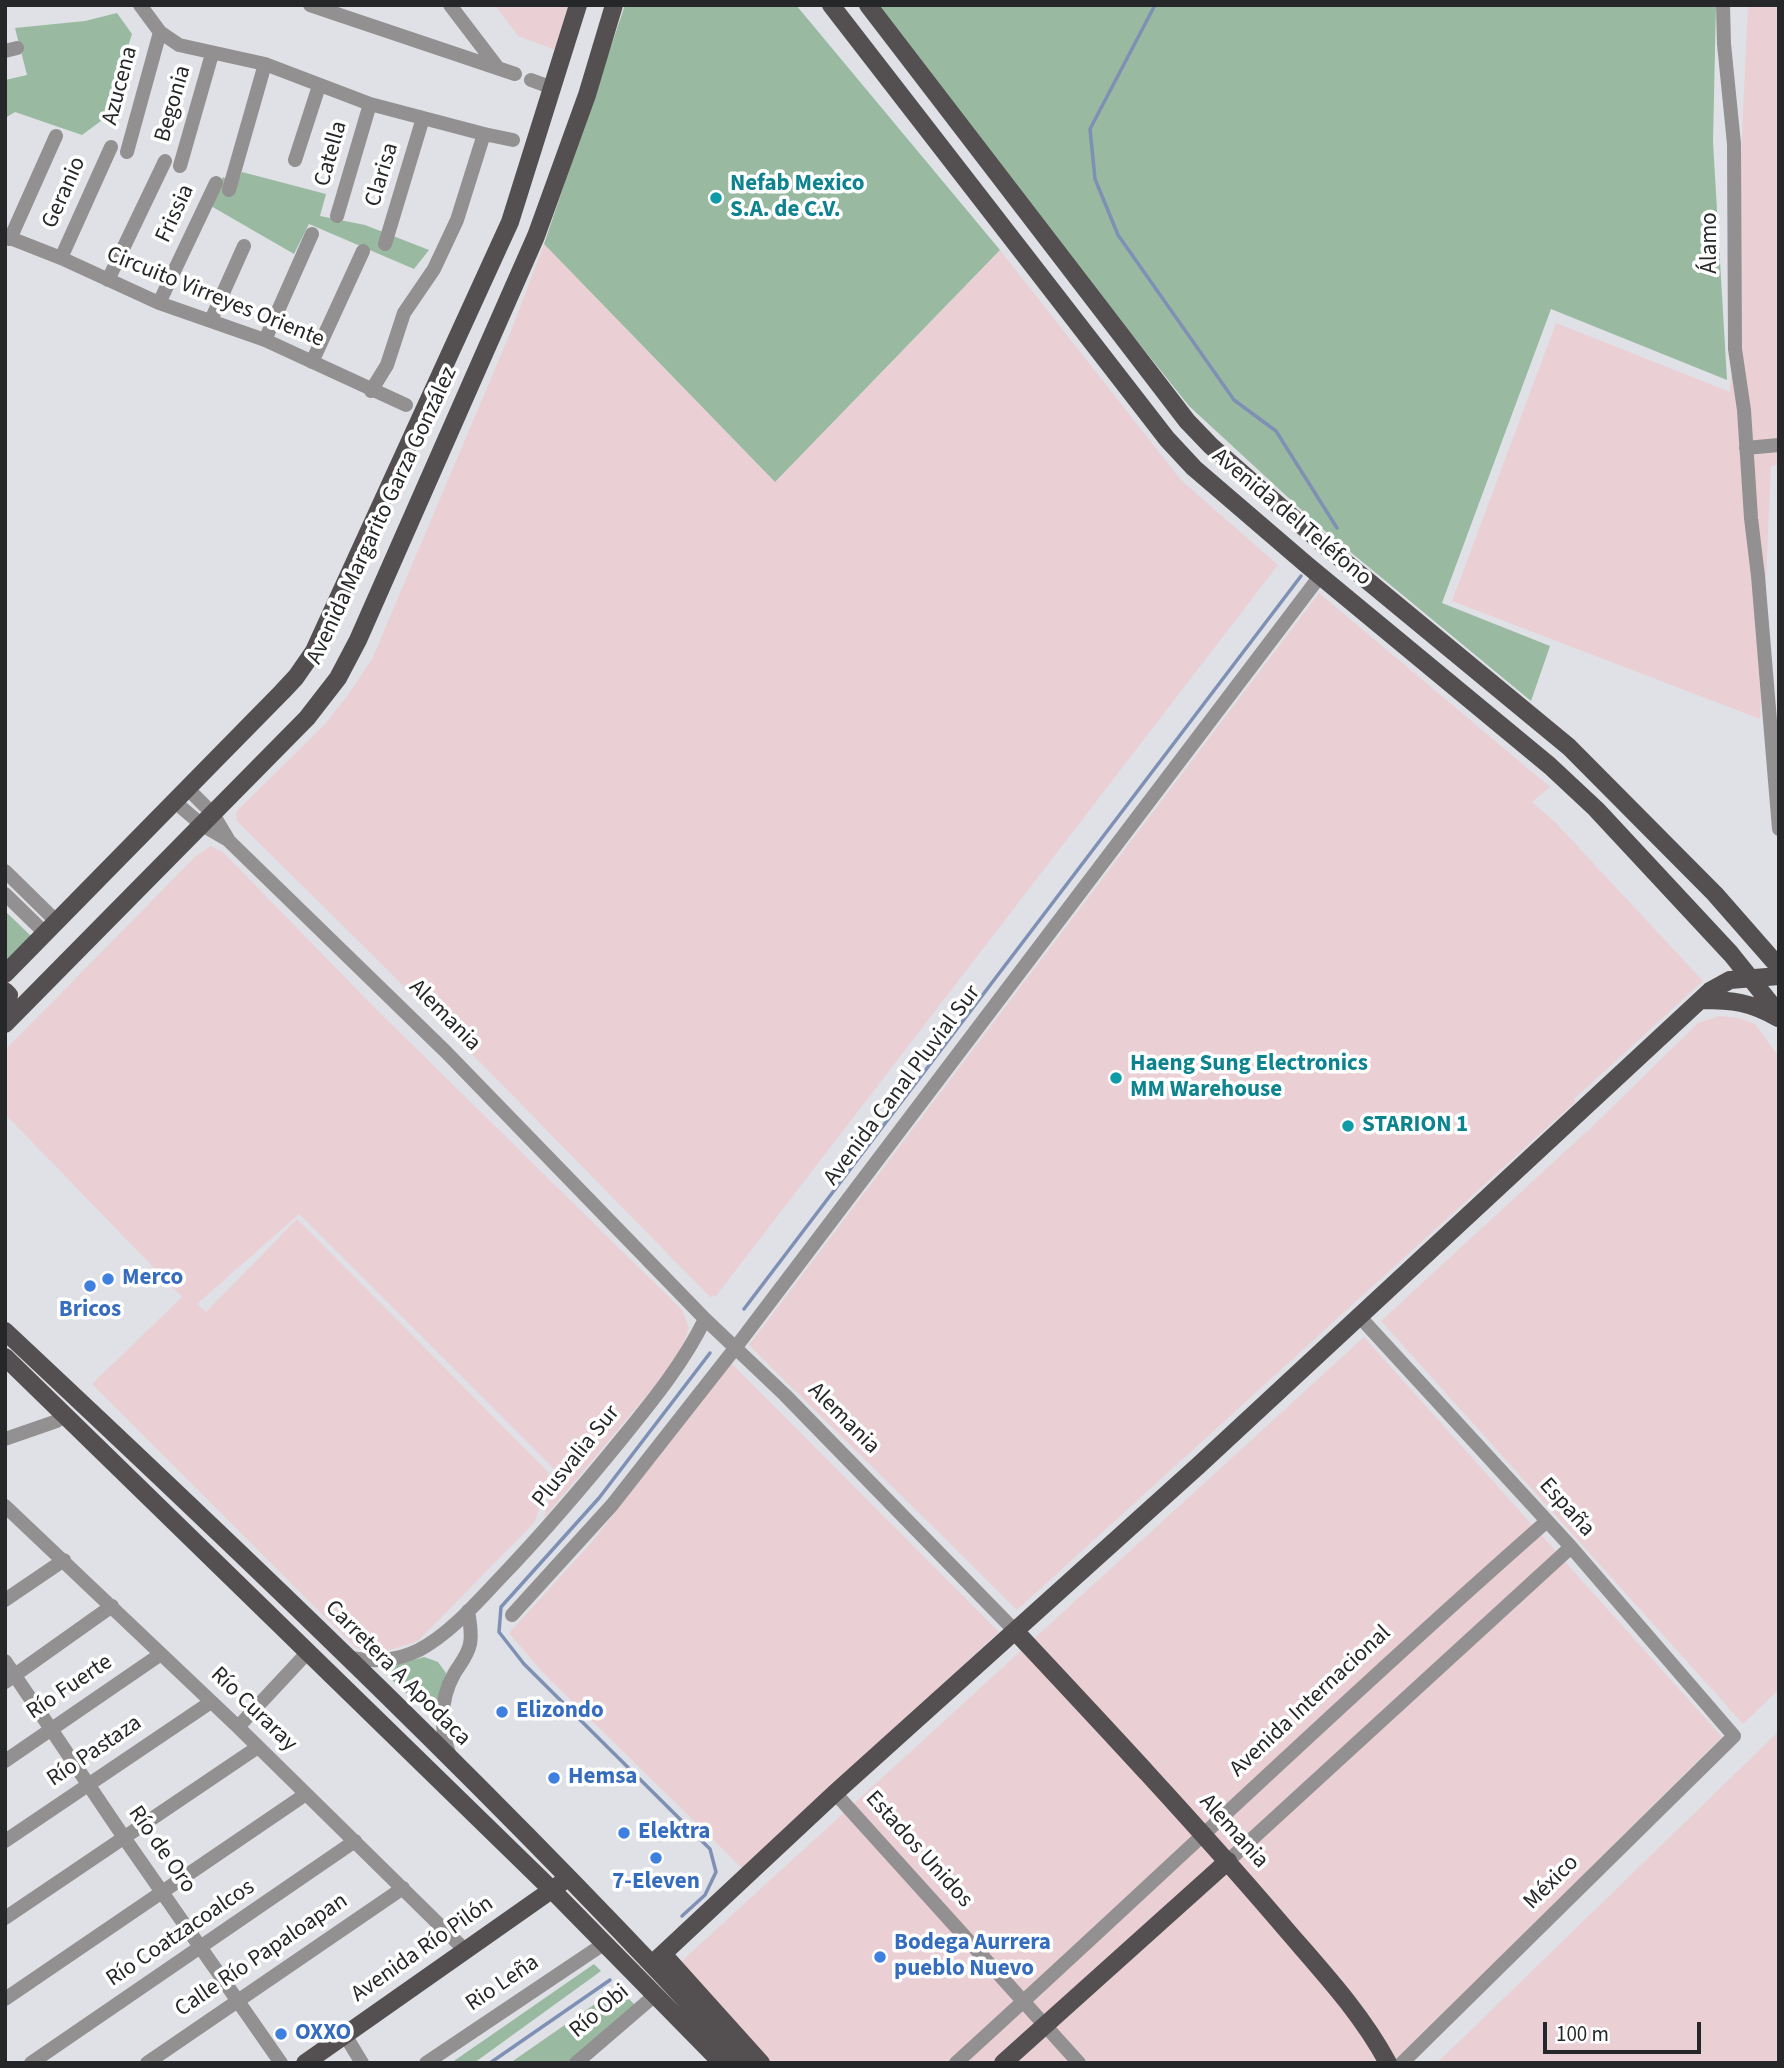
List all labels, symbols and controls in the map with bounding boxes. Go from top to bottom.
street label: Azucena [97,44,145,128]
street label: Begonia [150,63,198,145]
street label: Catella [310,118,354,190]
street label: Clarisa [360,140,406,210]
street label: Geranio [37,153,93,233]
place label: Nefab Mexico S.A. de C.V. [730,171,865,225]
street label: Frissia [151,180,201,248]
marker: Nefab Mexico S.A. de C.V. [708,190,724,206]
street label: Álamo [1697,212,1725,274]
street label: Circuito Virreyes Oriente [102,242,328,354]
street label: Avenida Margarito Garza González [302,363,464,669]
street label: Avenida del Teléfono [1206,443,1376,593]
street label: Alemania [402,974,486,1058]
street label: Avenida Canal Pluvial Sur [819,980,987,1192]
place label: Haeng Sung Electronics MM Warehouse [1130,1051,1368,1105]
marker: Haeng Sung Electronics MM Warehouse [1108,1070,1124,1086]
place label: STARION 1 [1362,1112,1468,1140]
marker: STARION 1 [1340,1118,1356,1134]
place label: Merco [122,1265,183,1293]
marker: Merco [100,1271,116,1287]
marker: Bricos [82,1278,98,1294]
place label: Bricos [59,1297,121,1325]
street label: Alemania [801,1377,885,1461]
street label: Plusvalia Sur [527,1400,627,1514]
street label: España [1532,1473,1600,1543]
street label: Carretera A Apodaca [318,1595,476,1753]
street label: Avenida Internacional [1225,1620,1397,1784]
street label: Río Fuerte [22,1649,118,1727]
street label: Río Curaray [204,1662,302,1758]
place label: Elizondo [516,1698,604,1726]
marker: Elizondo [494,1704,510,1720]
street label: Río Pastaza [42,1710,148,1794]
place label: Hemsa [568,1764,637,1792]
marker: Hemsa [546,1770,562,1786]
street label: Estados Unidos [858,1786,978,1914]
street label: Alemania [1193,1789,1273,1875]
street label: Río de Oro [121,1801,201,1899]
place label: Elektra [638,1819,710,1847]
marker: Elektra [616,1825,632,1841]
marker: 7-Eleven [648,1850,664,1866]
street label: México [1519,1850,1585,1916]
place label: 7-Eleven [612,1869,700,1897]
street label: Río Coatzacoalcos [102,1874,260,1994]
street label: Calle Río Papaloapan [170,1888,354,2024]
street label: Avenida Río Pilón [347,1891,499,2009]
place label: Bodega Aurrera pueblo Nuevo [894,1930,1051,1984]
marker: Bodega Aurrera pueblo Nuevo [872,1949,888,1965]
street label: Rio Leña [461,1950,545,2018]
street label: Río Obi [565,1979,635,2045]
scale bar [1546,2008,1704,2052]
text: 100 m [1556,2019,1609,2049]
place label: OXXO [295,2020,351,2048]
marker: OXXO [273,2026,289,2042]

